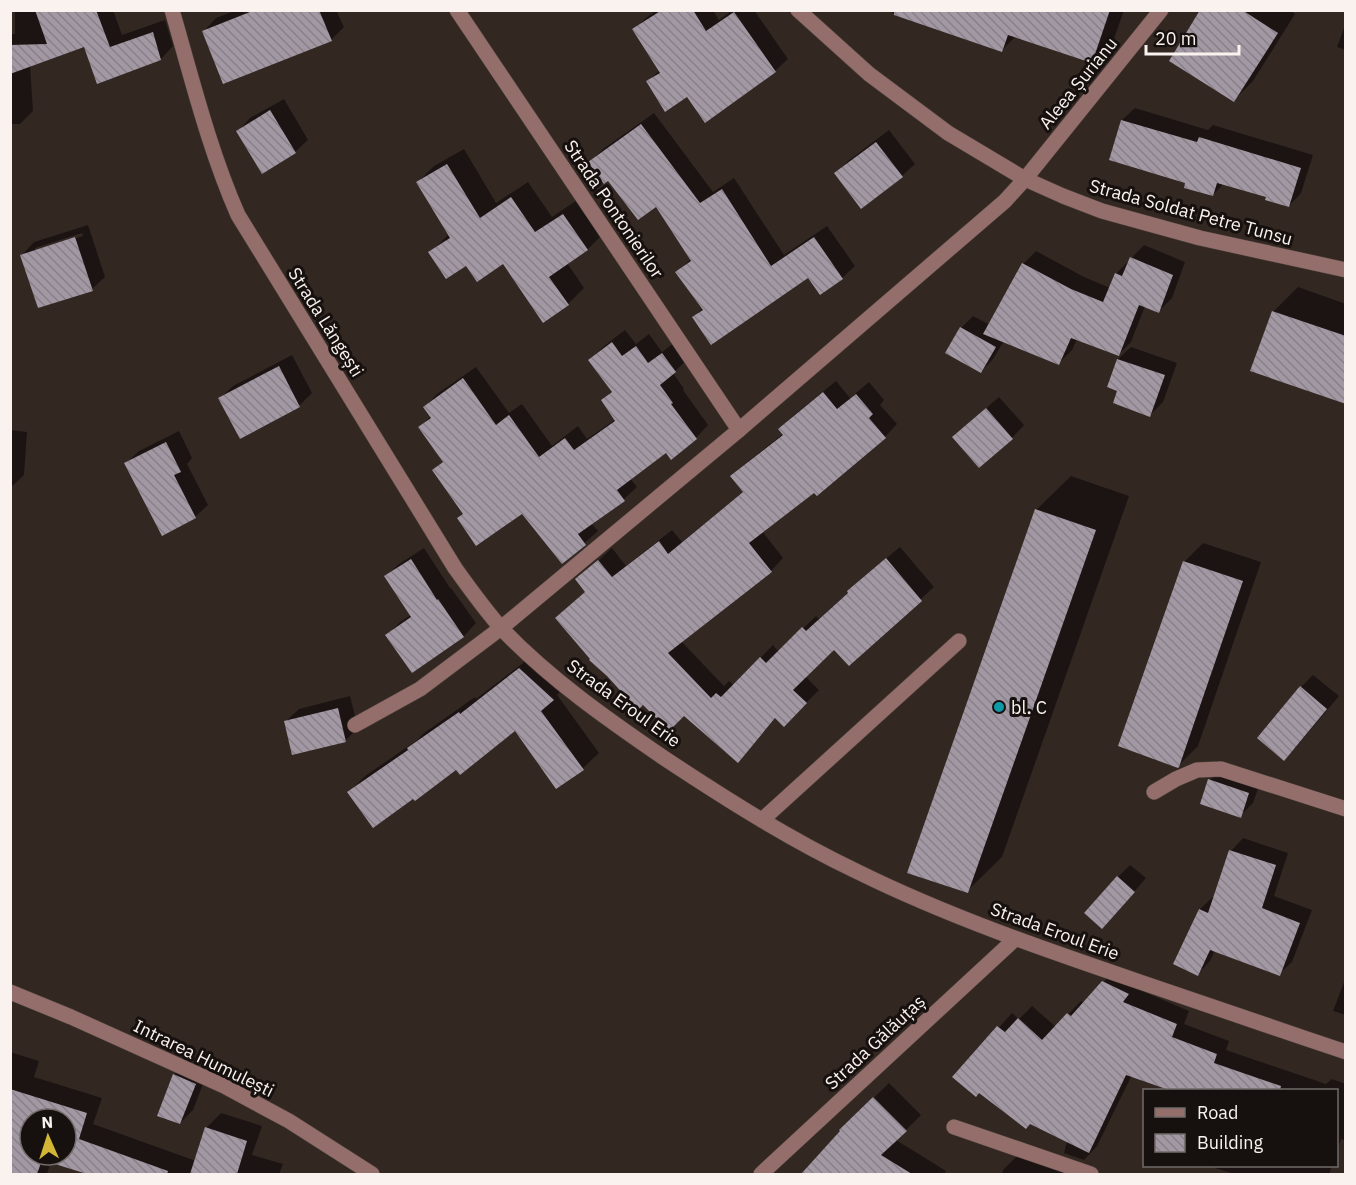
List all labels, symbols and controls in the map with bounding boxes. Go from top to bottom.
scale bar [1146,18,1239,56]
text: 20 m [1155,27,1197,50]
street label: Aleea Șurianu [1034,32,1122,134]
street label: Strada Pontonierilor [559,136,669,283]
street label: Strada Soldat Petre Tunsu [1087,174,1295,250]
street label: Strada Lăngești [283,263,369,381]
street label: Strada Eroul Erie [563,654,686,752]
place label: bl. C [1011,696,1047,719]
marker: bl. C [992,700,1006,714]
street label: Strada Eroul Erie [988,897,1123,965]
street label: Strada Gălăuțaș [820,990,930,1094]
street label: Intrarea Humulești [130,1014,278,1102]
legend [1143,1089,1338,1167]
text: Road [1197,1101,1238,1124]
north arrow [18,1107,78,1167]
text: N [41,1112,54,1132]
text: Building [1197,1131,1264,1154]

